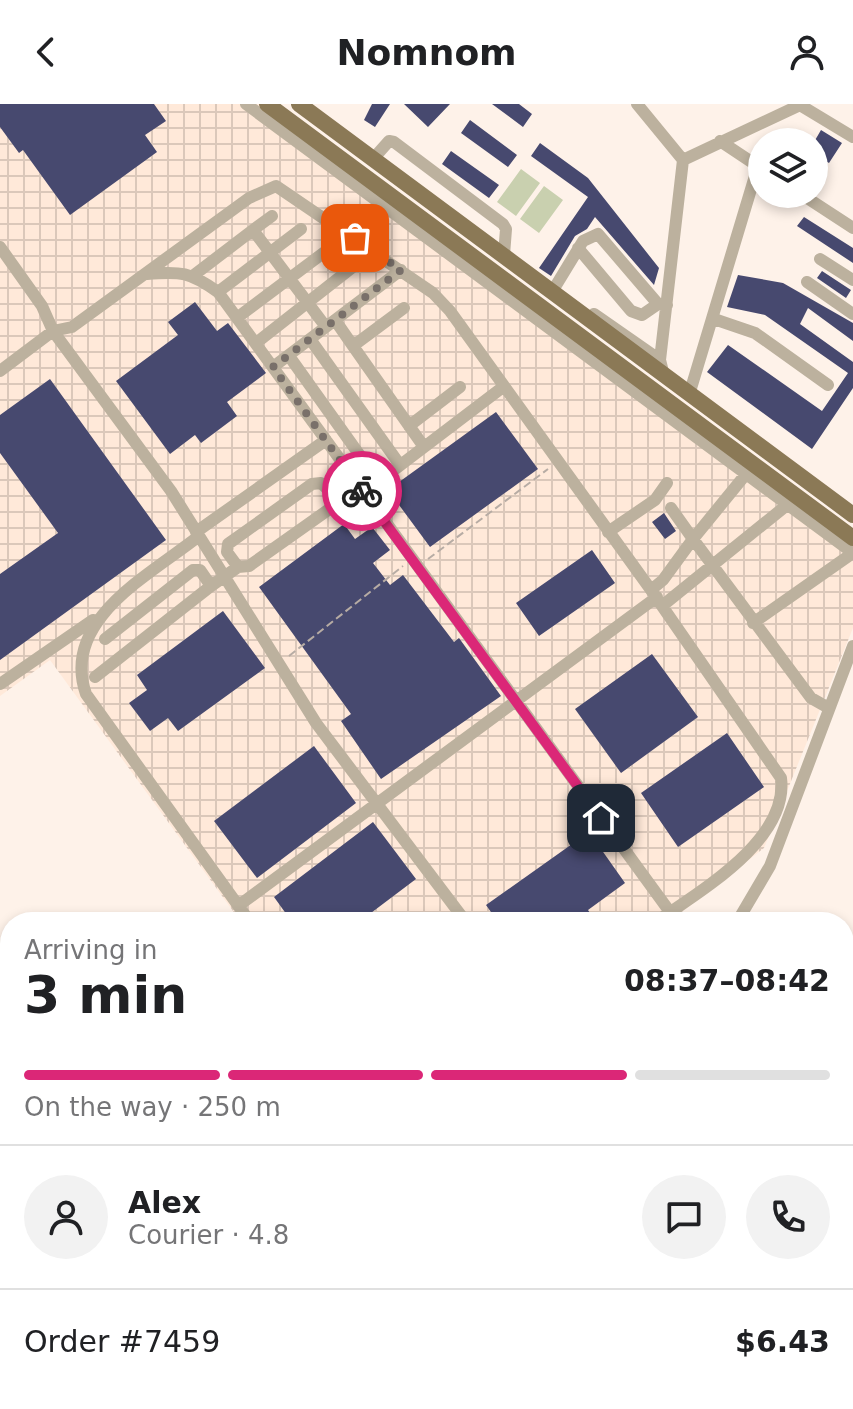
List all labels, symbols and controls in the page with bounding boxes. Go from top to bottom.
icon: back [24,30,68,74]
icon: person [785,30,829,74]
text: Nomnom [336,32,517,73]
map controls [748,128,828,208]
button: layers [748,128,828,208]
pin [321,204,389,272]
icon: bag [333,216,377,260]
courier [322,451,402,531]
icon: bike [340,469,384,513]
pin [567,784,635,852]
icon: home [579,796,623,840]
text: Arriving in [24,935,158,965]
text: 08:37–08:42 [624,963,830,998]
text: 3 min [24,965,187,1025]
text: On the way · 250 m [24,1092,281,1122]
button: person [24,1175,108,1259]
button: chat [642,1175,726,1259]
button: phone [746,1175,830,1259]
text: Alex [128,1185,201,1220]
text: Courier · 4.8 [128,1220,289,1250]
text: Order #7459 [24,1324,220,1359]
text: $6.43 [735,1324,830,1359]

